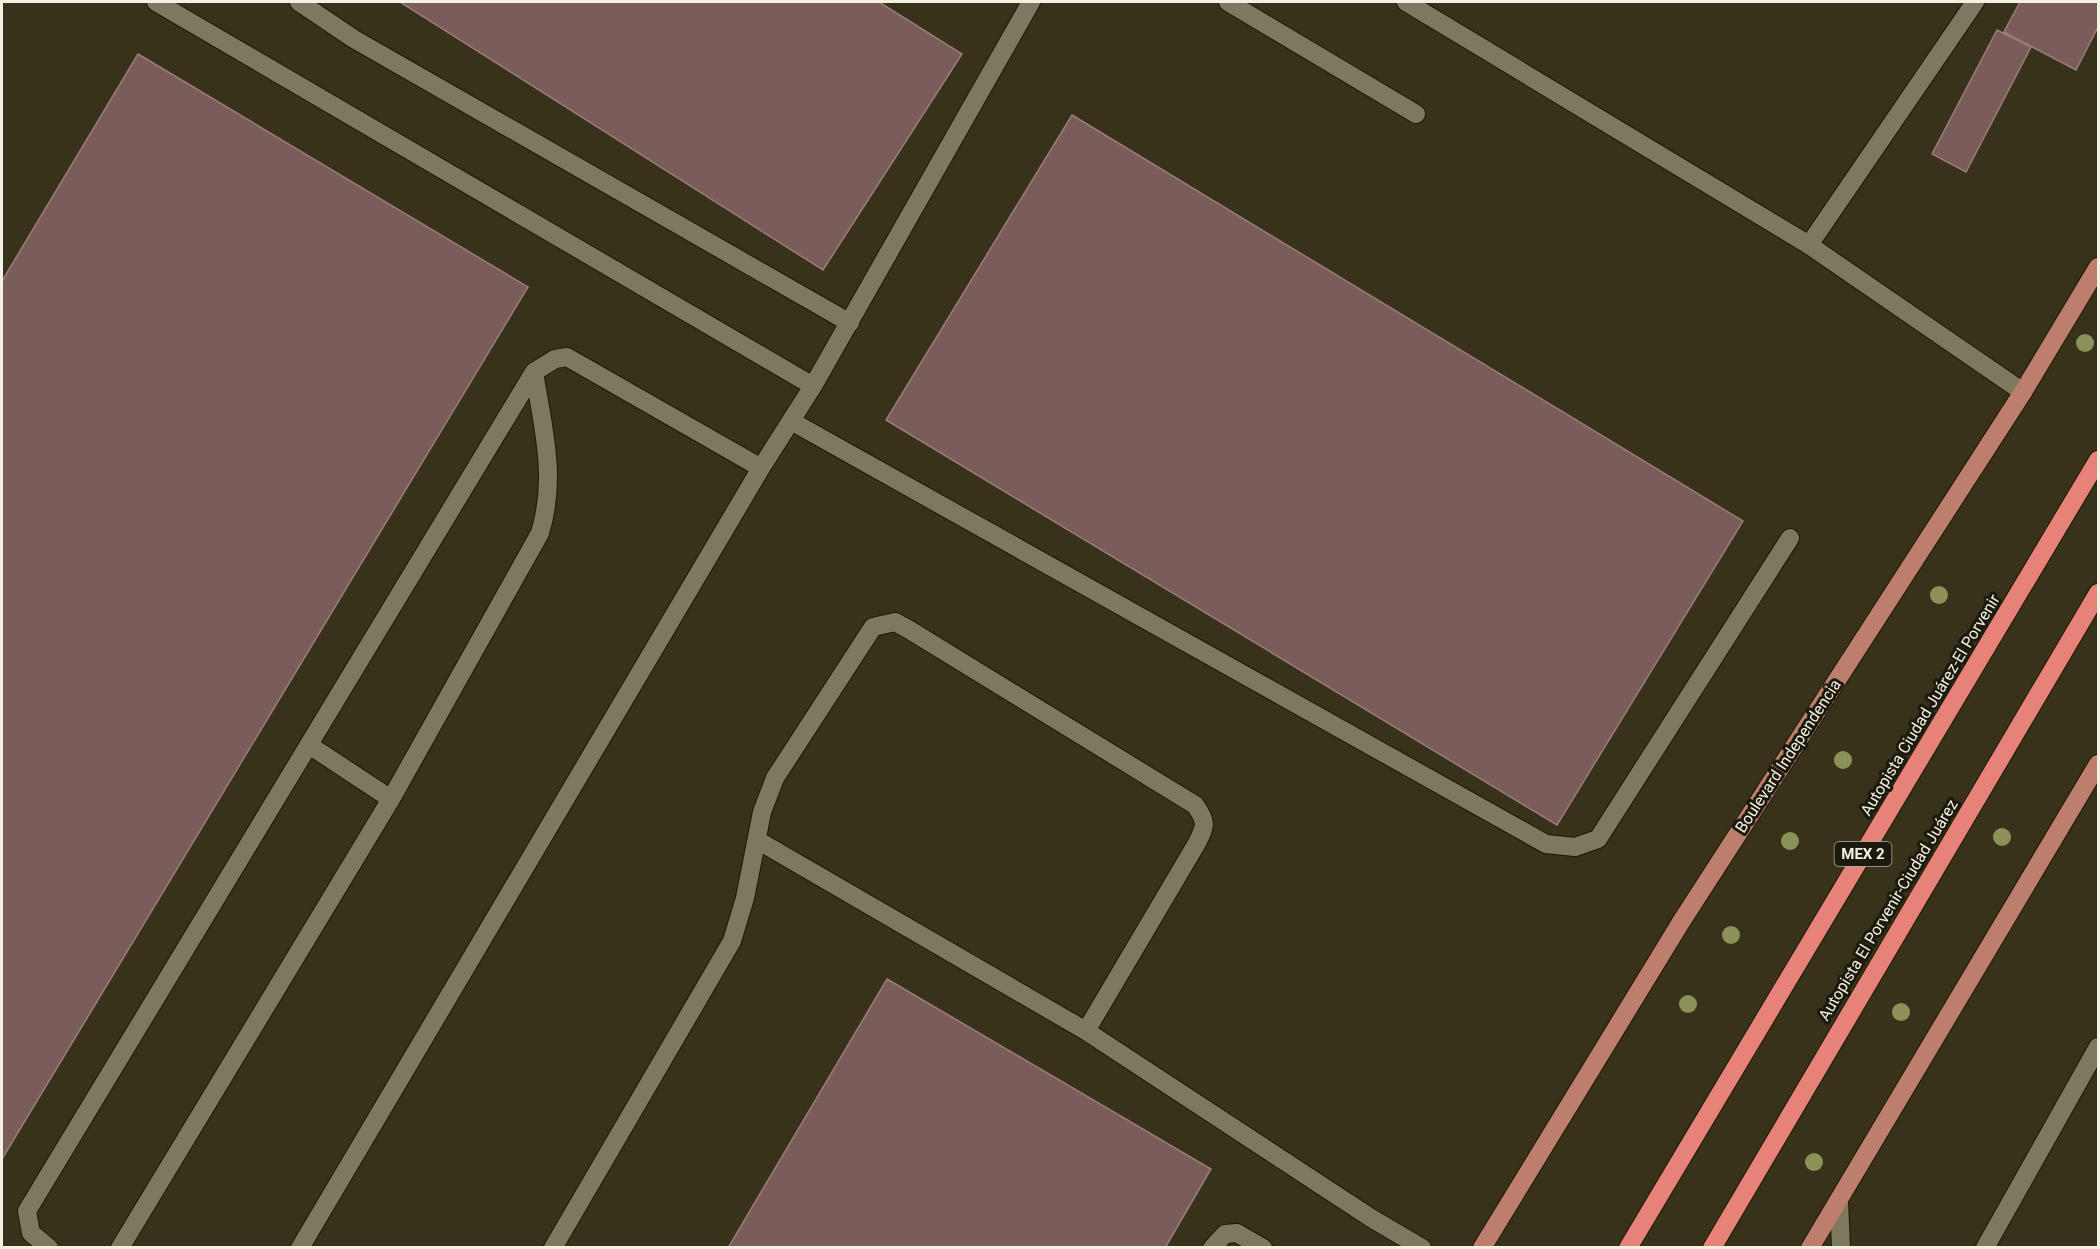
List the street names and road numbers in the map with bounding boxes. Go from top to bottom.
street label: Autopista Ciudad Juárez-El Porvenir [1856,590,2004,819]
street label: Boulevard Independencia [1731,676,1845,836]
street label: Autopista El Porvenir-Ciudad Juárez [1814,796,1962,1024]
road number: MEX 2 [1834,842,1892,866]

